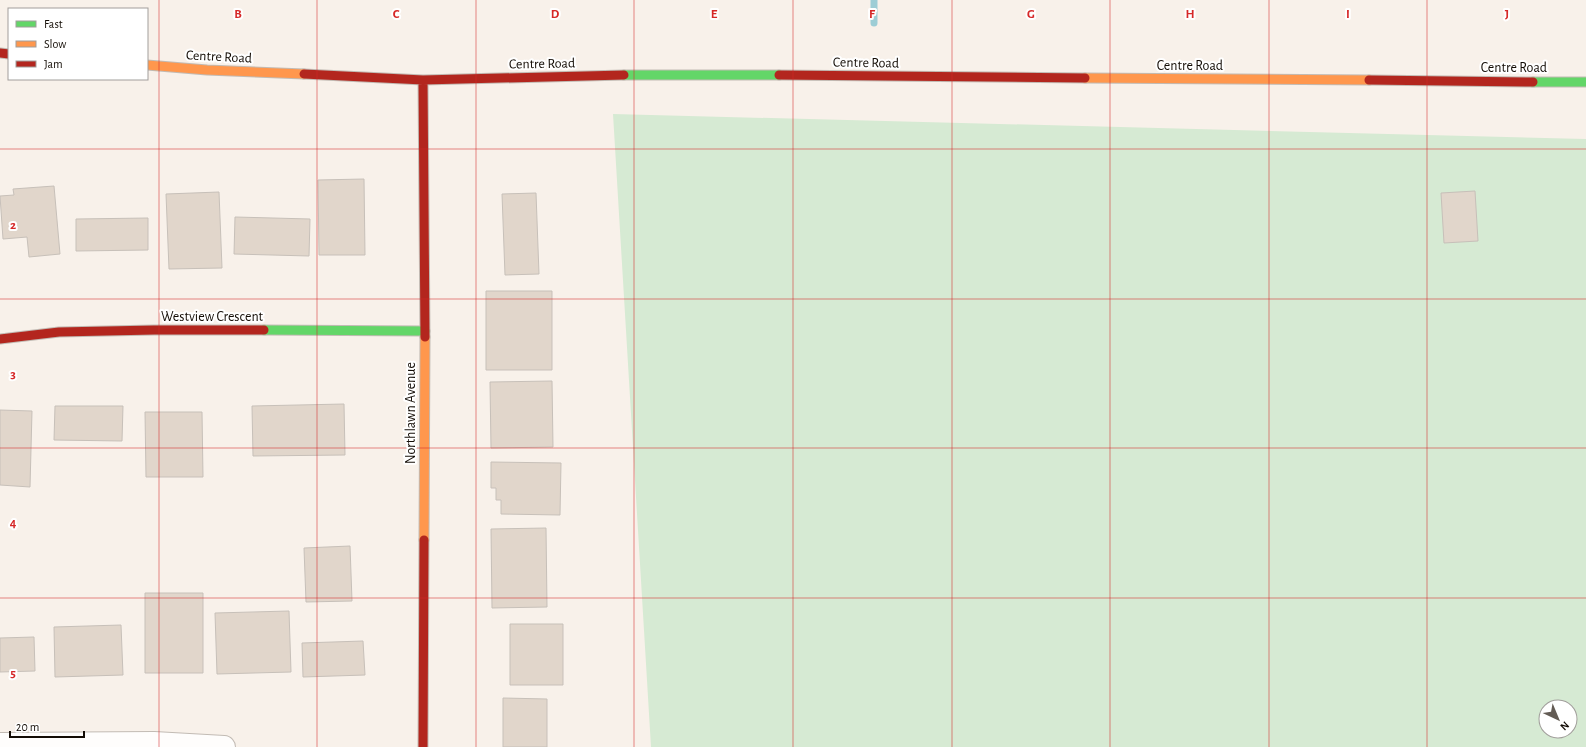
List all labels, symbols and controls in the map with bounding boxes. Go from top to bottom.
legend [8,8,148,80]
text: B [234,8,242,21]
text: C [393,8,400,21]
text: D [551,8,560,21]
text: E [711,8,718,21]
text: F [869,8,876,21]
text: G [1027,8,1035,21]
text: H [1185,8,1195,21]
text: I [1346,8,1350,21]
text: J [1505,8,1509,21]
text: Fast [44,18,63,30]
text: Slow [44,38,66,50]
street label: Centre Road [185,48,252,66]
street label: Centre Road [833,55,899,71]
street label: Centre Road [509,56,575,72]
text: Jam [44,58,63,70]
street label: Centre Road [1157,59,1223,73]
street label: Centre Road [1481,61,1547,75]
text: 2 [10,219,16,232]
street label: Westview Crescent [161,310,264,324]
street label: Northlawn Avenue [404,362,418,464]
text: 3 [10,368,16,381]
text: 4 [10,517,17,530]
text: 5 [10,667,16,680]
north arrow [1538,699,1578,739]
scale bar [10,713,84,739]
text: N [1558,719,1571,732]
text: 20 m [16,721,39,733]

